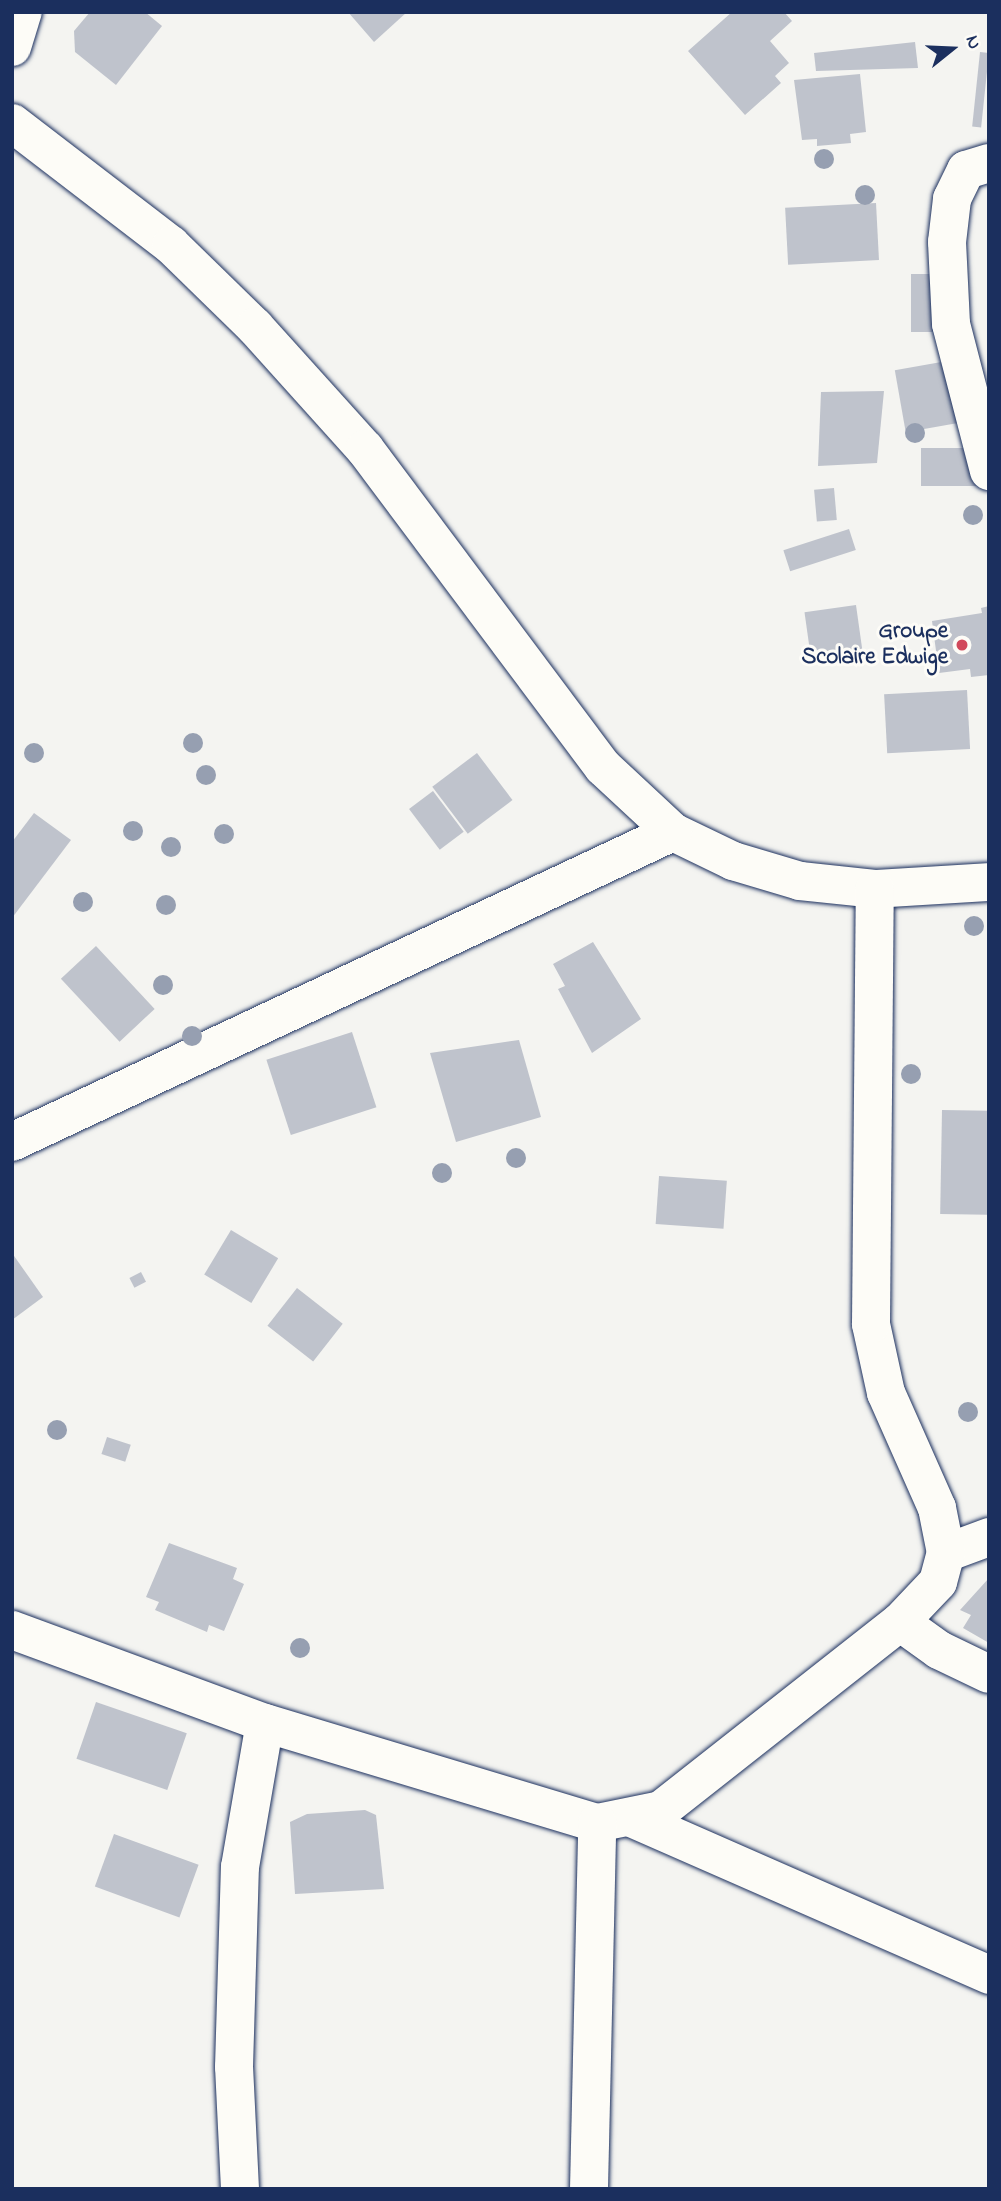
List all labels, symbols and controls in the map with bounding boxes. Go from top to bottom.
north arrow [917,14,987,84]
text: N [958,32,987,53]
place label: Groupe Scolaire Edwige [801,618,948,672]
marker: Groupe Scolaire Edwige [954,637,970,653]

